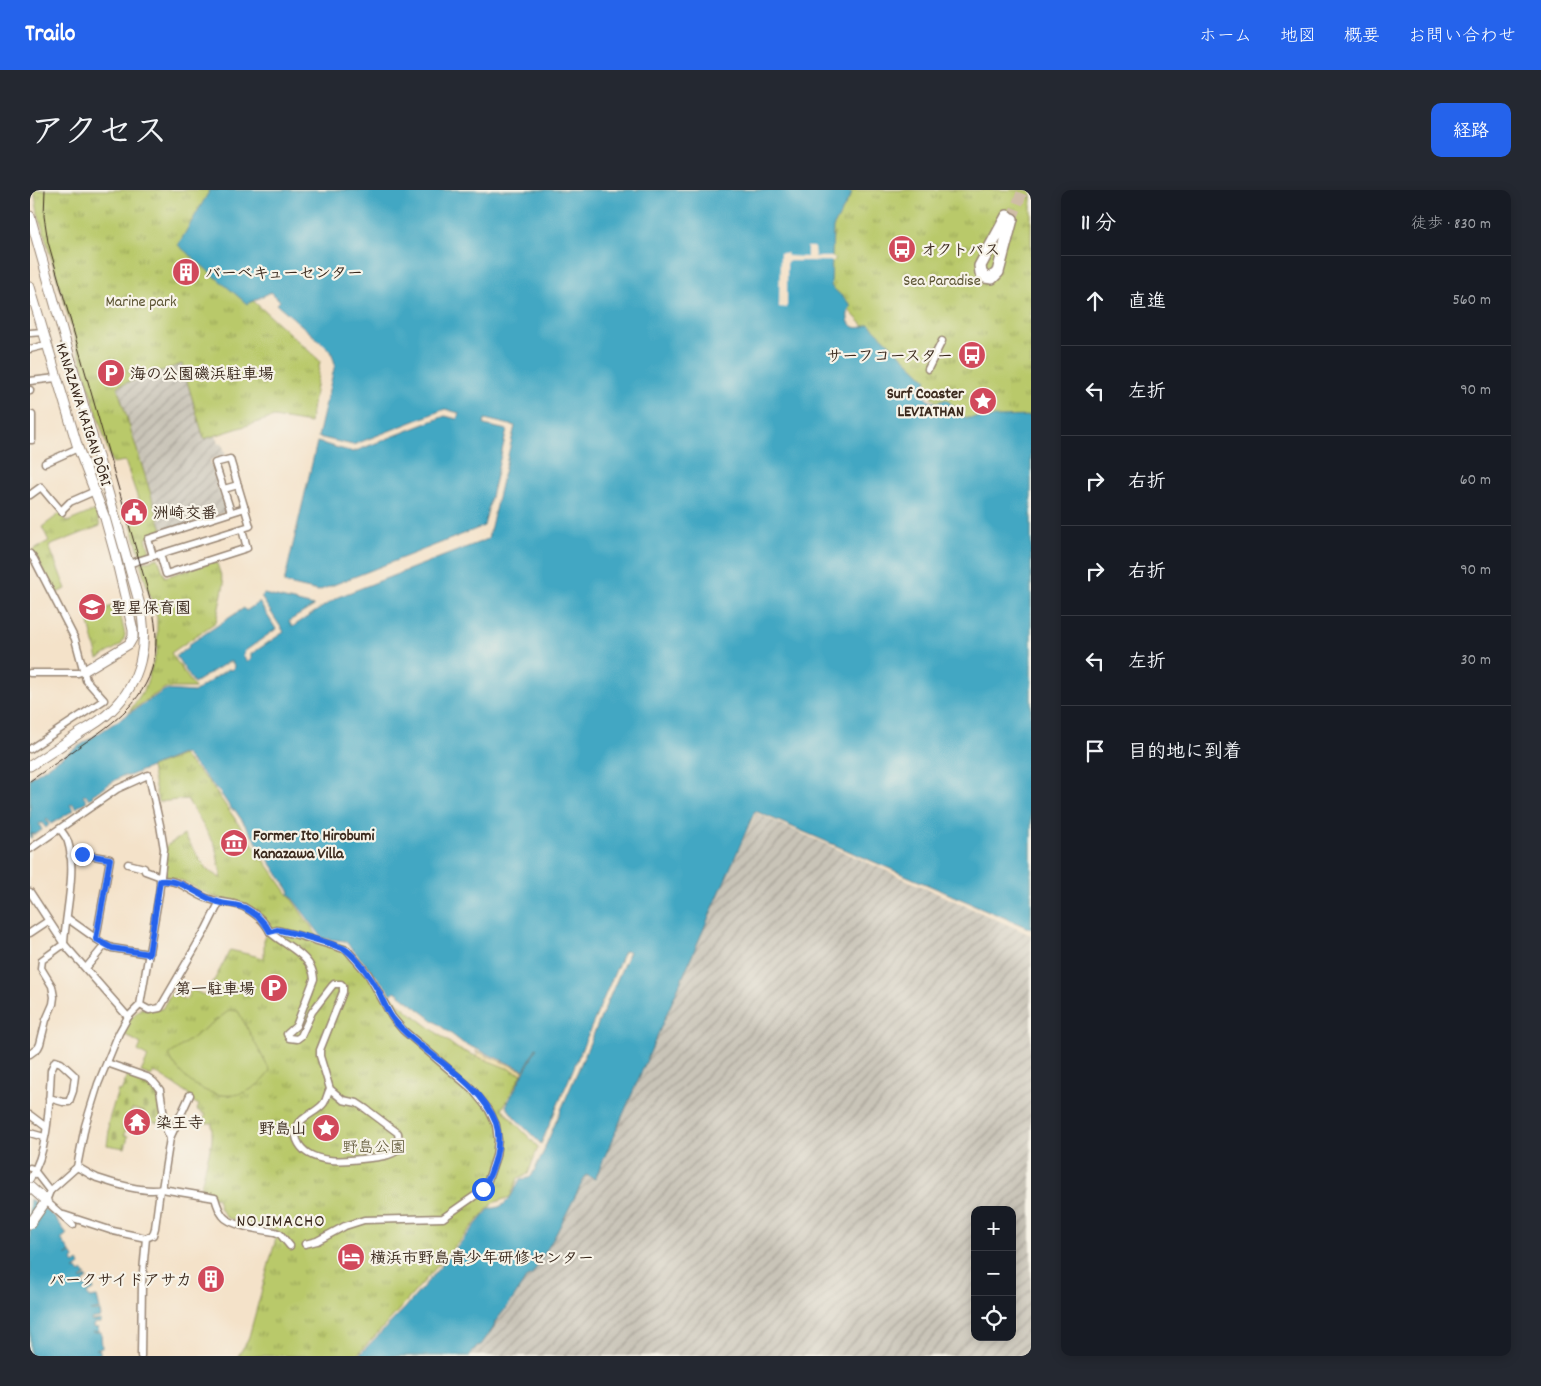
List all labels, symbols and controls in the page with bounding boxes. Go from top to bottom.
text: Trailo [25,18,76,52]
text: ホーム [1199,25,1252,50]
text: 地図 [1280,25,1316,50]
text: 概要 [1344,25,1380,50]
text: お問い合わせ [1408,25,1516,50]
button: 経路 [1431,103,1511,157]
text: アクセス [30,110,168,160]
text: 11 分 [1081,210,1116,240]
text: 徒歩 · 830 m [1411,213,1491,236]
bus stop icon: オクトパス [887,234,917,264]
place label: オクトパス [921,240,1000,263]
building icon: バーベキューセンター [171,257,201,287]
place label: バーベキューセンター [205,263,363,286]
park label: Sea Paradise [903,270,981,293]
icon: ahead [1081,287,1109,315]
text: 560 m [1452,289,1491,312]
text: 直進 [1128,290,1166,317]
park label: Marine park [105,291,177,314]
street label: KANAZAWA KAIGAN DŌRI [49,340,117,489]
bus stop icon: サーフコースター [957,340,987,370]
place label: サーフコースター [826,346,953,369]
parking icon: 海の公園磯浜駐車場 [96,358,126,388]
place label: 海の公園磯浜駐車場 [130,364,274,387]
icon: left [1081,377,1109,405]
text: 90 m [1460,379,1491,402]
text: 左折 [1128,380,1166,407]
place label: Surf Coaster LEVIATHAN [887,383,965,424]
place icon: Surf Coaster LEVIATHAN [968,386,998,416]
icon: right [1081,467,1109,495]
text: 60 m [1460,469,1491,492]
text: 右折 [1128,470,1166,497]
public building icon: 洲崎交番 [119,497,149,527]
place label: 洲崎交番 [153,503,217,526]
icon: right [1081,557,1109,585]
text: 90 m [1460,559,1491,582]
text: 右折 [1128,560,1166,587]
school or university icon: 聖星保育園 [77,592,107,622]
place label: 聖星保育園 [111,598,191,621]
icon: left [1081,647,1109,675]
text: 30 m [1461,649,1491,672]
text: 左折 [1128,650,1166,677]
icon: arrive [1081,737,1109,765]
text: 目的地に到着 [1128,740,1242,767]
place label: Former Ito Hirobumi Kanazawa Villa [253,825,374,866]
museum icon: Former Ito Hirobumi Kanazawa Villa [219,828,249,858]
route end [71,843,94,866]
parking icon: 第一駐車場 [259,973,289,1003]
place label: 第一駐車場 [175,979,255,1002]
temple icon: 染王寺 [122,1107,152,1137]
place label: 染王寺 [156,1113,204,1136]
place icon: 野島山 [311,1113,341,1143]
place label: 野島山 [259,1119,307,1142]
park label: 野島公園 [342,1137,406,1160]
route start [472,1178,495,1201]
map controls [971,1206,1016,1341]
button: + [971,1206,1016,1251]
district label: NOJIMACHO [236,1210,326,1235]
hotel icon: 横浜市野島青少年研修センター [336,1242,366,1272]
place label: 横浜市野島青少年研修センター [370,1248,594,1271]
button: − [971,1251,1016,1296]
building icon: パークサイドアサカ [196,1264,226,1294]
place label: パークサイドアサカ [49,1270,192,1293]
button: locate [971,1296,1016,1341]

